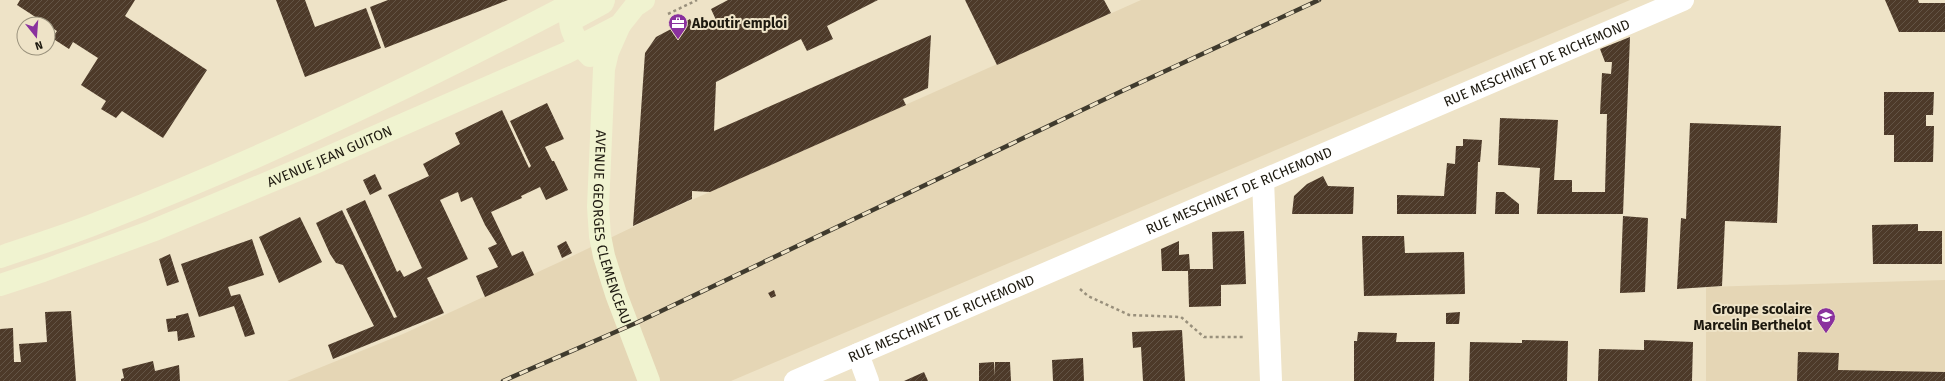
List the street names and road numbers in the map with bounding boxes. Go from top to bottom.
street label: RUE MESCHINET DE RICHEMOND [1441,16,1633,111]
street label: AVENUE JEAN GUITON [265,122,395,191]
street label: AVENUE GEORGES CLEMENCEAU [589,130,635,327]
street label: RUE MESCHINET DE RICHEMOND [1143,144,1335,238]
street label: RUE MESCHINET DE RICHEMOND [846,271,1037,366]

